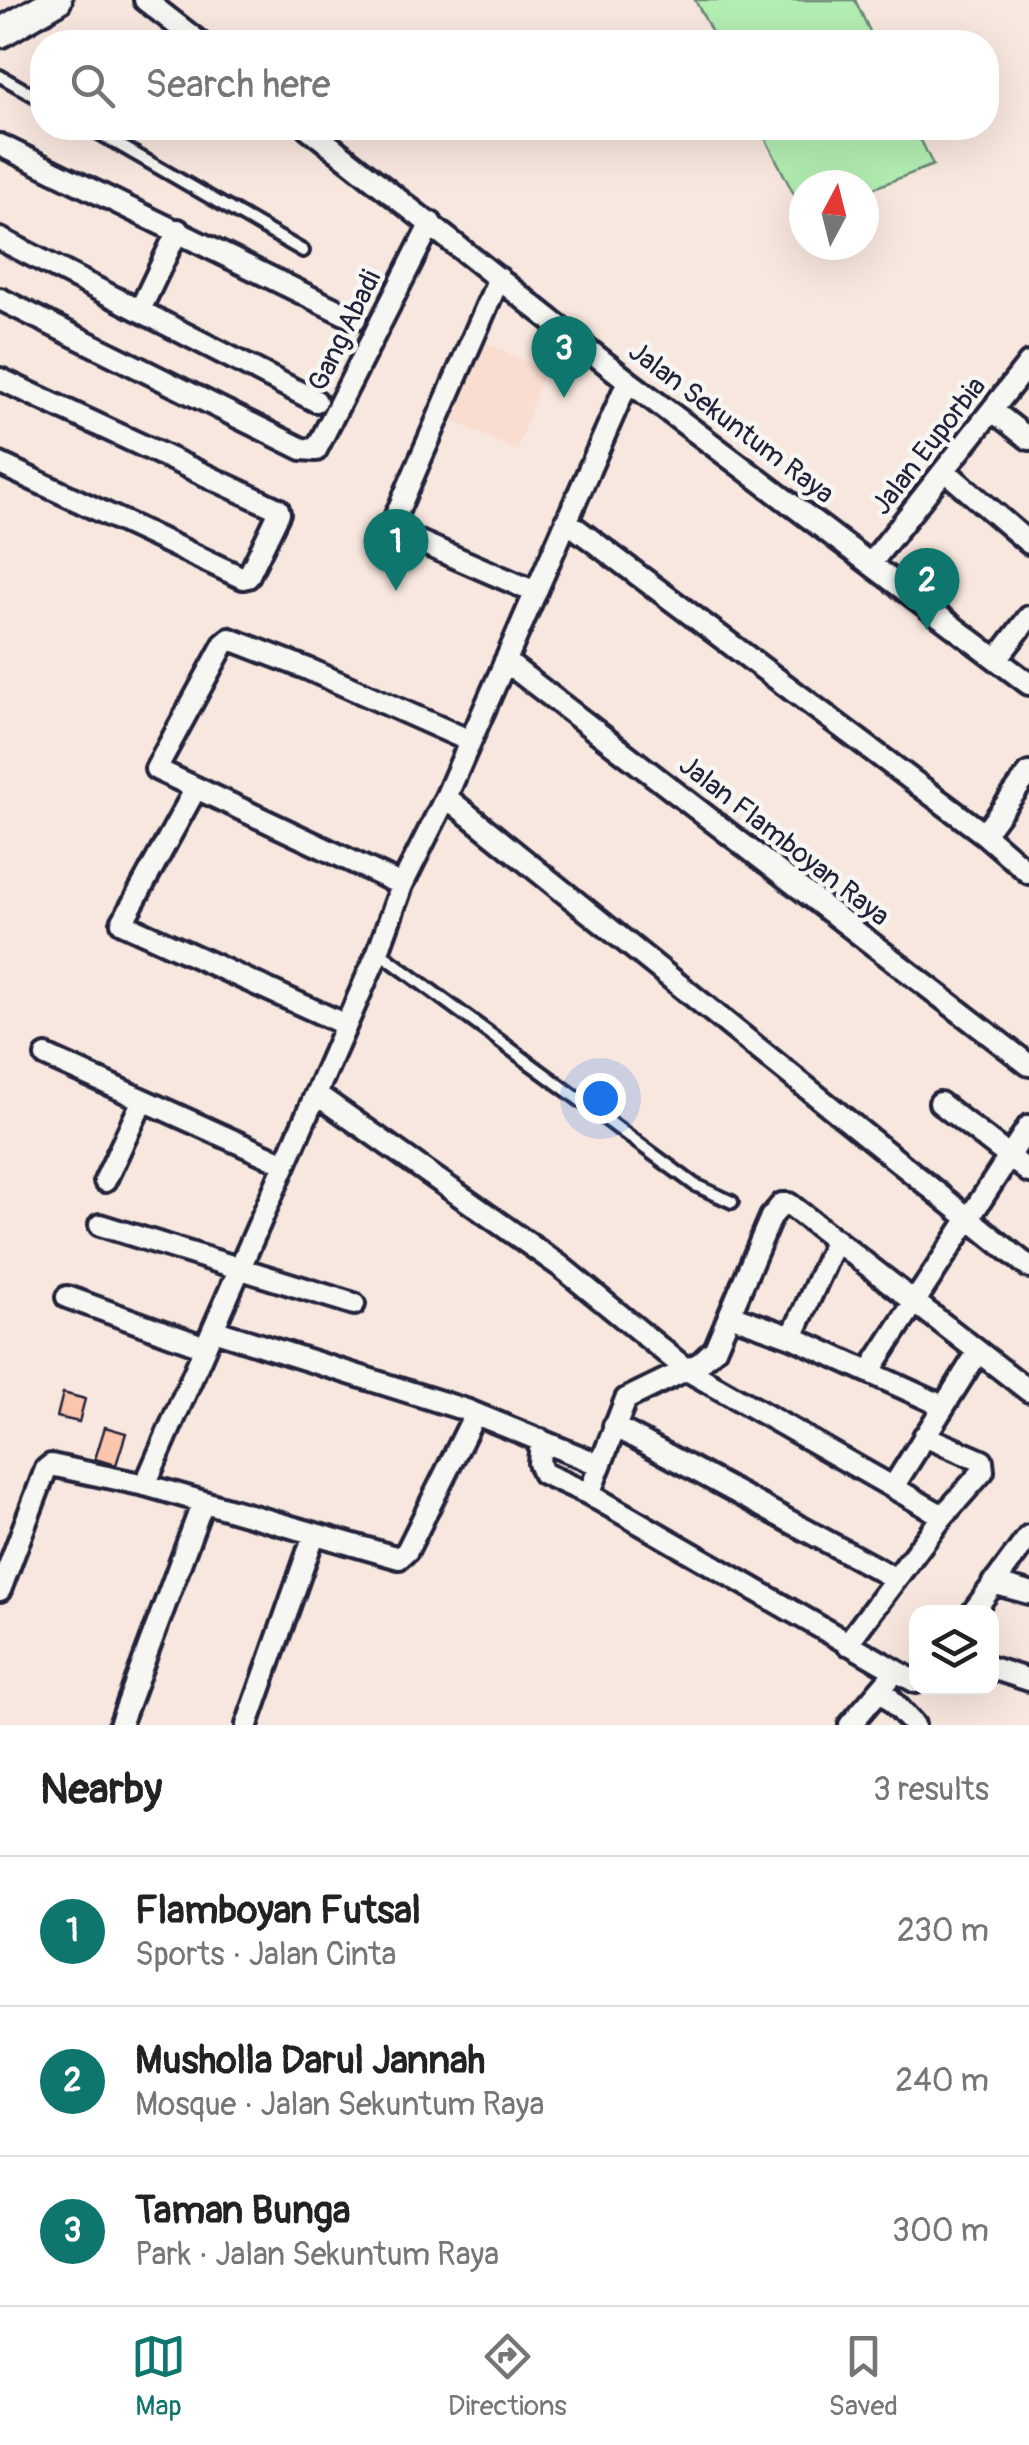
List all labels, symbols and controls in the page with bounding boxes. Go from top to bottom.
search box [30,30,999,140]
icon: search [65,58,120,113]
text: Search here [145,61,331,109]
north arrow [789,170,879,260]
street label: Gang Abadi [301,265,389,397]
pin: 3 [532,316,596,398]
street label: Jalan Sekuntum Raya [621,334,841,512]
street label: Jalan Euporbia [864,370,994,522]
pin: 1 [364,508,428,591]
pin: 2 [894,548,960,630]
street label: Jalan Flamboyan Raya [672,748,896,934]
your location [575,1073,626,1124]
map controls [909,1605,999,1695]
button: layers [909,1605,999,1695]
text: Nearby [40,1764,162,1816]
text: 3 results [873,1770,989,1810]
text: Flamboyan Futsal [135,1887,421,1935]
text: 1 [66,1911,79,1951]
text: 230 m [897,1911,989,1951]
text: Sports · Jalan Cinta [135,1935,396,1975]
text: Musholla Darul Jannah [135,2037,485,2085]
text: 2 [64,2061,81,2101]
text: 240 m [895,2061,989,2101]
text: Mosque · Jalan Sekuntum Raya [135,2085,544,2125]
text: Taman Bunga [135,2187,350,2235]
text: 3 [64,2211,81,2251]
text: 300 m [892,2211,989,2251]
text: Park · Jalan Sekuntum Raya [135,2235,499,2275]
tab: Map [131,2329,186,2424]
tab: Directions [448,2329,567,2424]
tab: Saved [829,2329,898,2424]

